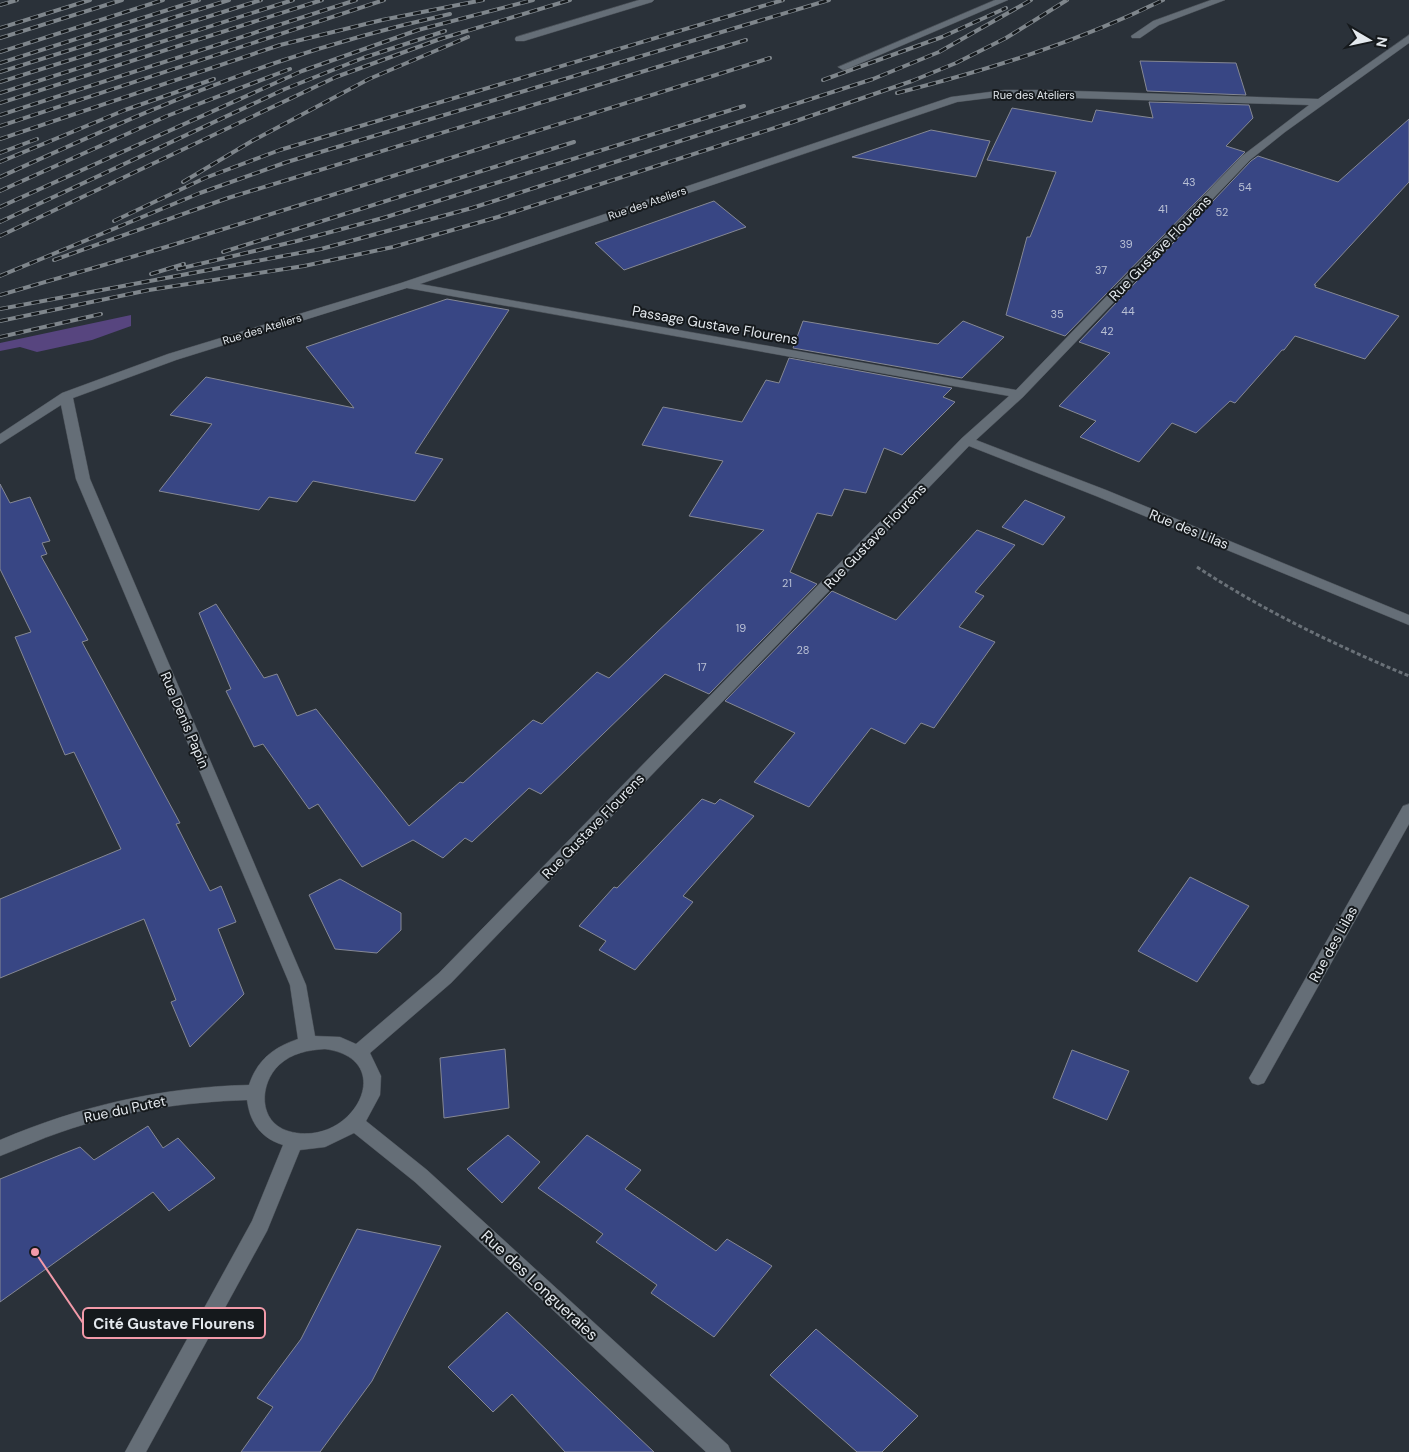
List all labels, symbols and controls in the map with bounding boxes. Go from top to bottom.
north arrow [1344,15,1394,65]
text: N [1372,36,1392,48]
street label: Rue des Ateliers [993,88,1075,102]
house number: 43 [1182,175,1196,189]
house number: 54 [1238,180,1252,194]
street label: Rue des Ateliers [606,183,688,223]
street label: Rue Gustave Flourens [1105,191,1215,305]
house number: 41 [1158,202,1168,216]
house number: 52 [1216,205,1228,219]
house number: 39 [1119,237,1133,251]
house number: 37 [1095,263,1107,277]
street label: Passage Gustave Flourens [631,302,799,348]
house number: 44 [1121,304,1135,318]
house number: 35 [1050,307,1064,321]
street label: Rue des Ateliers [221,310,303,348]
house number: 42 [1100,324,1114,338]
street label: Rue Gustave Flourens [820,479,930,593]
street label: Rue des Lilas [1147,505,1231,553]
house number: 21 [782,576,792,590]
house number: 19 [736,621,746,635]
house number: 28 [797,643,809,657]
house number: 17 [697,660,707,674]
street label: Rue Denis Papin [157,669,213,771]
street label: Rue Gustave Flourens [538,769,648,883]
street label: Rue des Lilas [1305,903,1361,985]
street label: Rue du Putet [82,1092,168,1126]
street label: Rue des Longueraies [477,1226,603,1345]
callout: Cité Gustave Flourens [83,1308,265,1338]
text: Cité Gustave Flourens [93,1314,255,1334]

